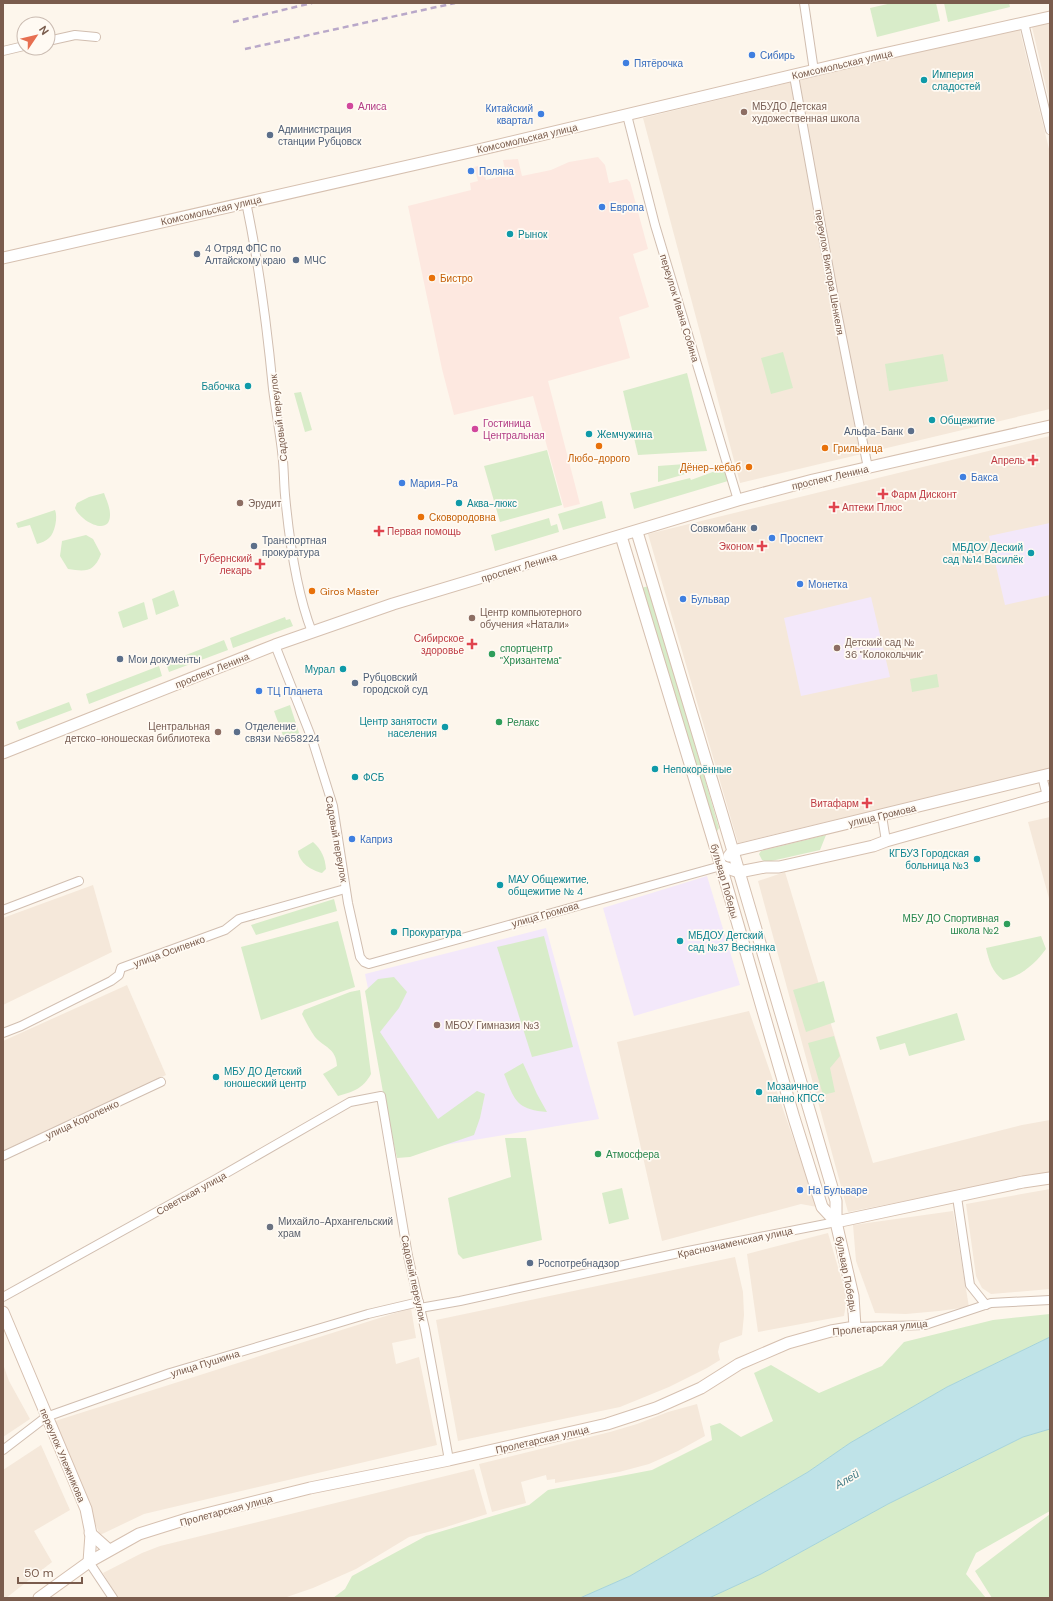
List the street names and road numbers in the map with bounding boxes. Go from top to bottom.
street label: Комсомольская улица [791,46,894,82]
street label: Комсомольская улица [476,120,579,156]
street label: Комсомольская улица [160,192,263,228]
street label: переулок Виктора Шенкеля [812,208,847,336]
street label: переулок Ивана Собина [657,253,702,364]
street label: Садовый переулок [267,373,290,462]
street label: проспект Ленина [790,462,870,493]
street label: проспект Ленина [480,550,559,585]
street label: проспект Ленина [173,650,251,691]
street label: Садовый переулок [322,795,351,884]
street label: улица Громова [847,801,918,830]
street label: бульвар Победы [708,842,741,920]
street label: улица Громова [510,899,581,930]
street label: улица Осипенко [132,932,207,970]
street label: улица Короленко [43,1097,121,1142]
street label: Советская улица [154,1169,229,1218]
street label: Краснознаменская улица [676,1224,794,1261]
street label: Садовый переулок [398,1234,429,1323]
street label: бульвар Победы [833,1235,860,1313]
street label: Пролетарская улица [832,1317,929,1338]
street label: улица Пушкина [169,1347,242,1380]
street label: переулок Улежникова [37,1406,88,1505]
street label: Пролетарская улица [494,1422,591,1457]
street label: Пролетарская улица [178,1492,274,1529]

